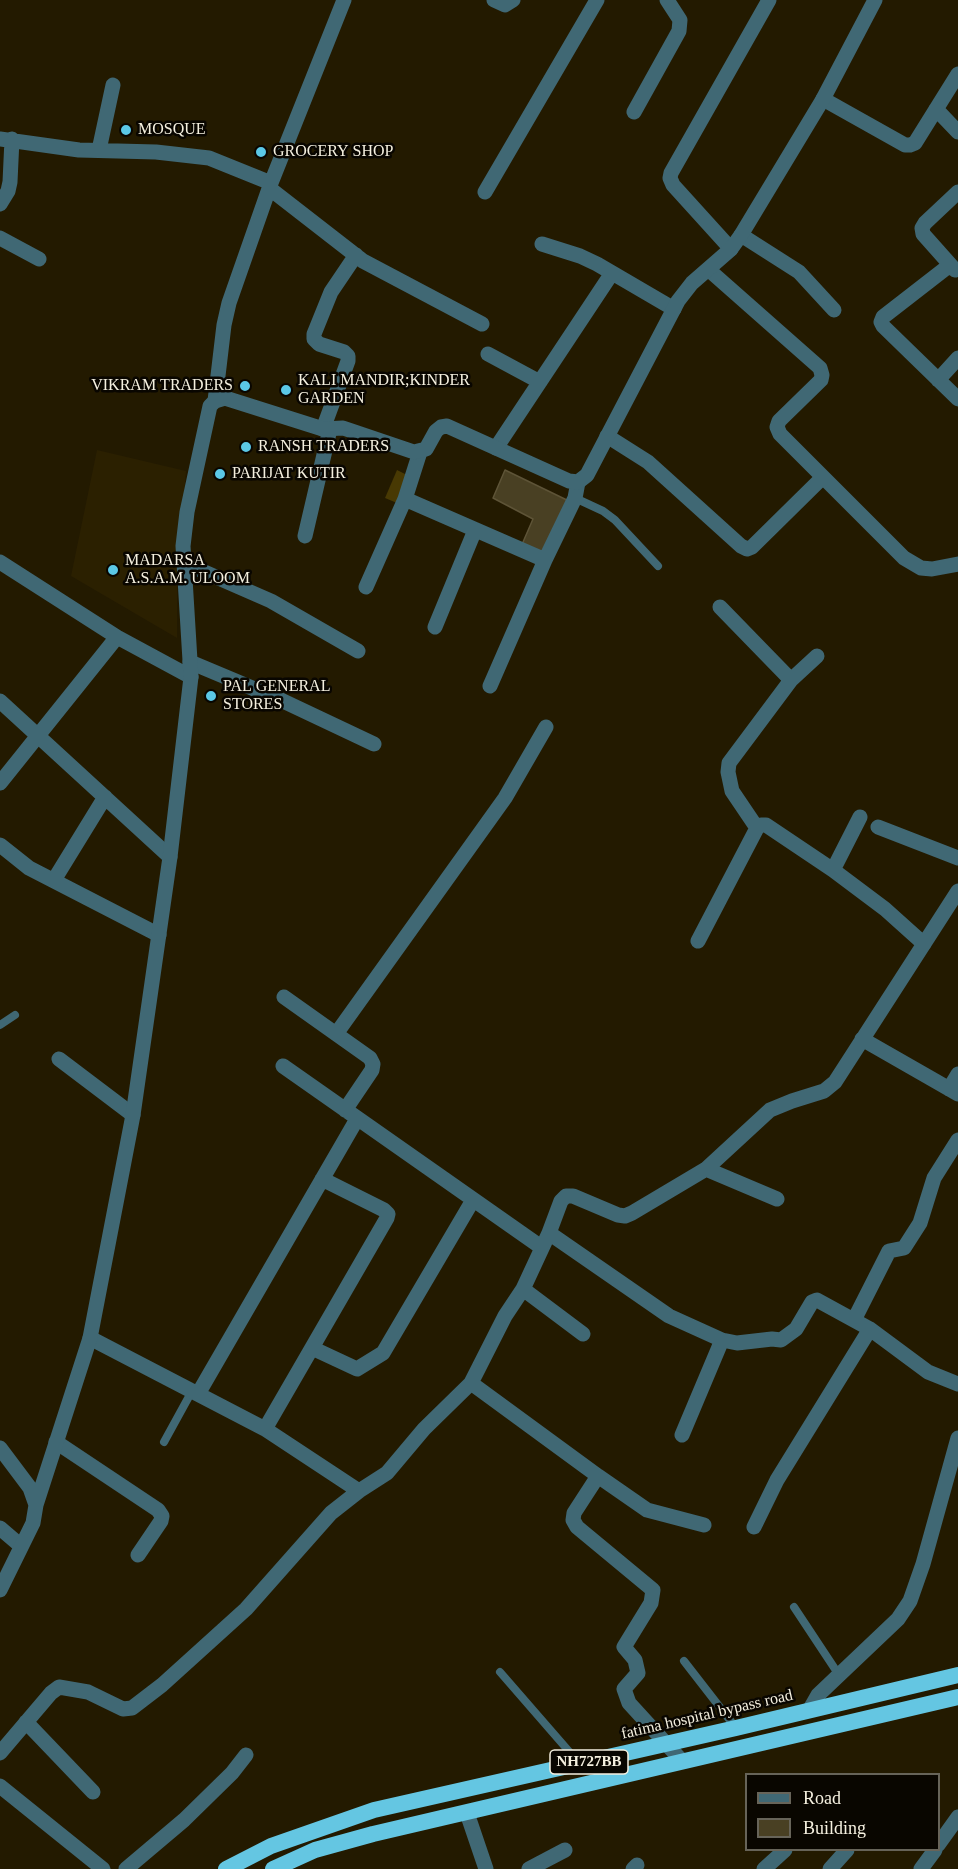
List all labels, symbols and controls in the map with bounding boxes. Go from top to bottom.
place label: MOSQUE [138,120,206,140]
marker: MOSQUE [119,123,133,137]
place label: GROCERY SHOP [273,142,393,162]
marker: GROCERY SHOP [254,145,268,159]
place label: KALI MANDIR;KINDER GARDEN [298,371,470,409]
place label: VIKRAM TRADERS [91,376,233,396]
marker: VIKRAM TRADERS [238,379,252,393]
marker: KALI MANDIR;KINDER GARDEN [279,383,293,397]
place label: RANSH TRADERS [258,437,389,457]
marker: RANSH TRADERS [239,440,253,454]
place label: PARIJAT KUTIR [232,464,346,484]
marker: PARIJAT KUTIR [213,467,227,481]
place label: MADARSA A.S.A.M. ULOOM [125,551,250,589]
marker: MADARSA A.S.A.M. ULOOM [106,563,120,577]
place label: PAL GENERAL STORES [223,677,330,715]
marker: PAL GENERAL STORES [204,689,218,703]
street label: fatima hospital bypass road [619,1686,795,1744]
road number: NH727BB [550,1750,628,1774]
legend [745,1773,940,1851]
text: Road [803,1788,841,1808]
text: Building [803,1818,866,1838]

